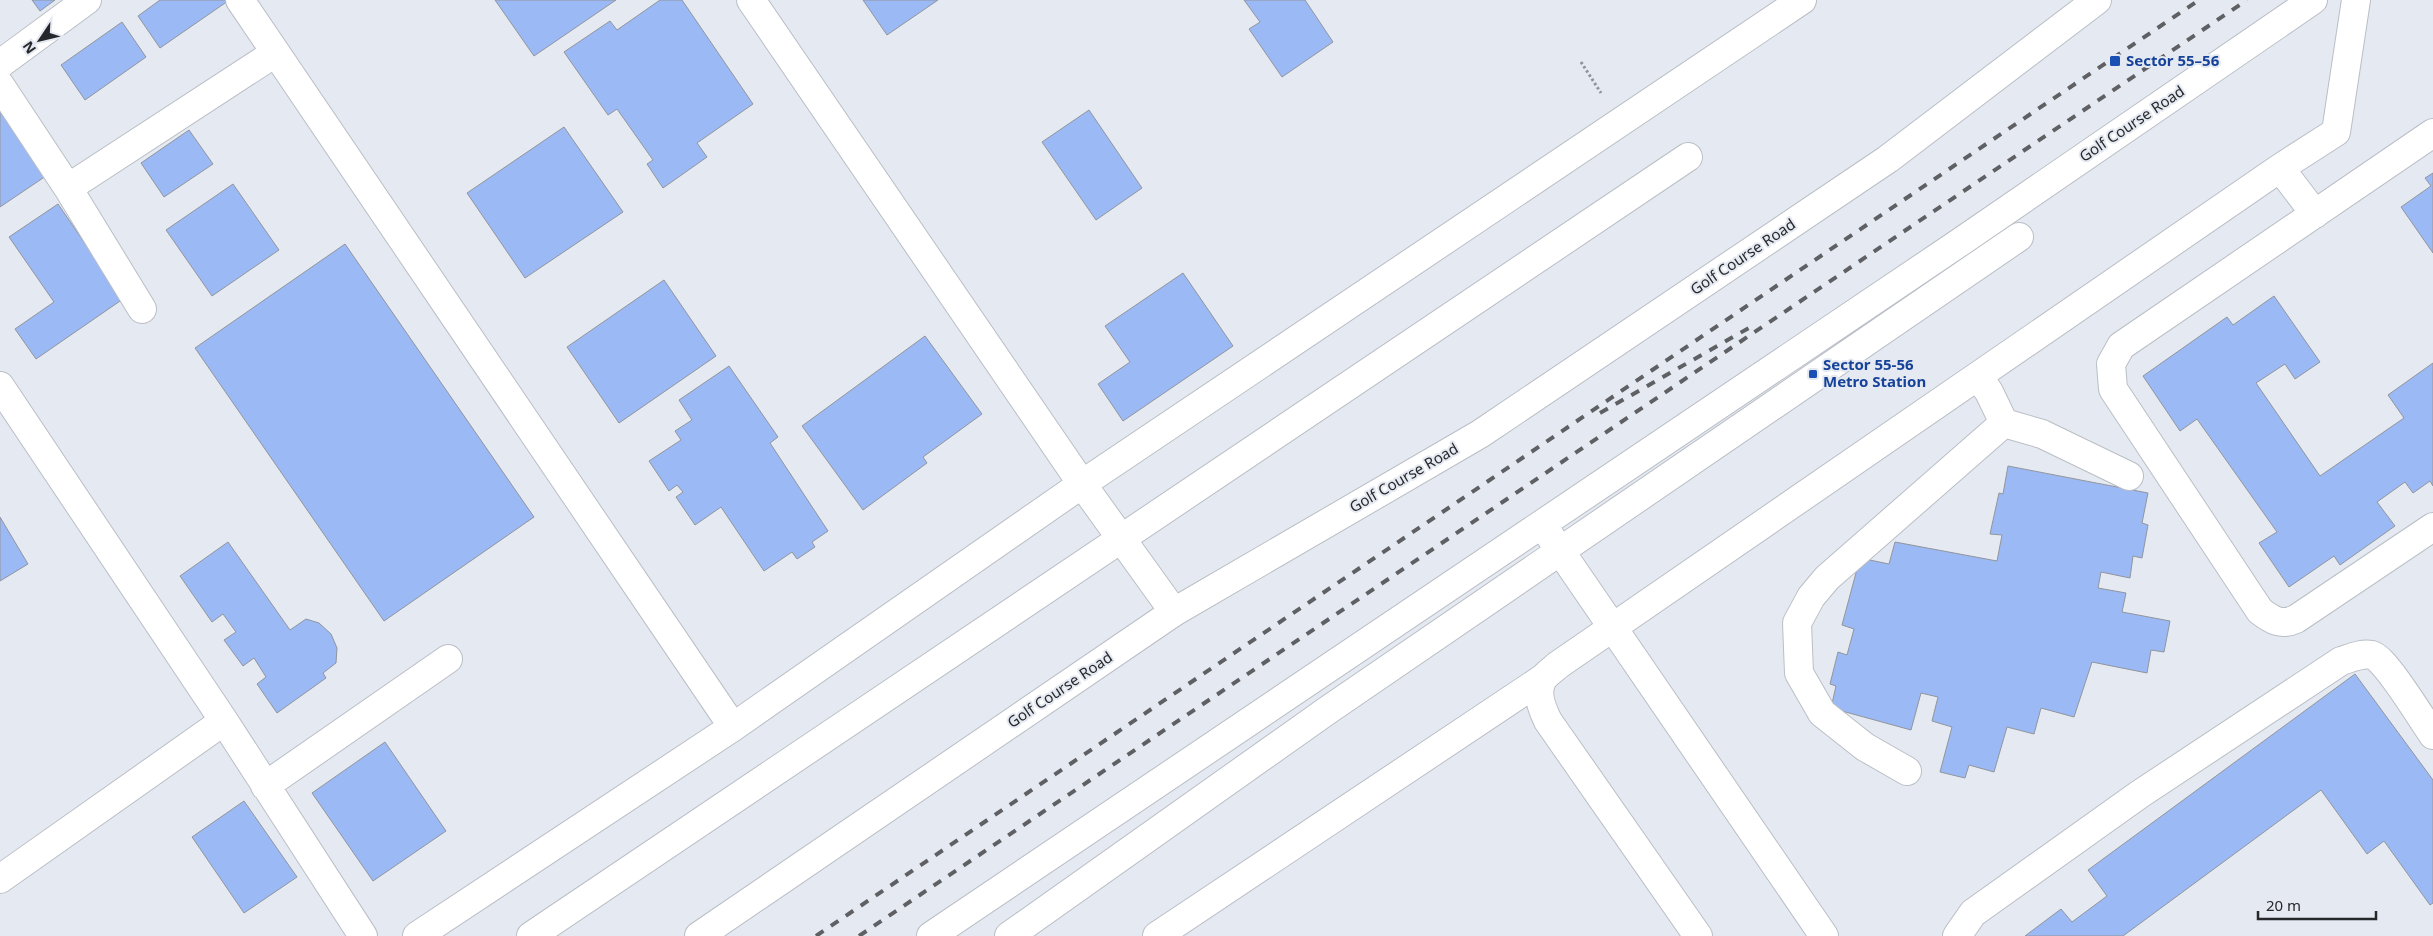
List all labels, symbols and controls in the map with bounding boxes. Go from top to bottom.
north arrow [15,15,65,65]
text: N [18,38,40,58]
place label: Sector 55–56 [2126,50,2220,70]
marker: Sector 55–56 [2108,54,2122,68]
street label: Golf Course Road [2075,81,2188,166]
street label: Golf Course Road [1686,214,1799,299]
place label: Sector 55-56 Metro Station [1823,354,1926,391]
marker: Sector 55-56 Metro Station [1807,368,1819,380]
street label: Golf Course Road [1345,438,1462,516]
street label: Golf Course Road [1003,647,1116,732]
scale bar [2258,888,2376,920]
text: 20 m [2266,895,2301,915]

